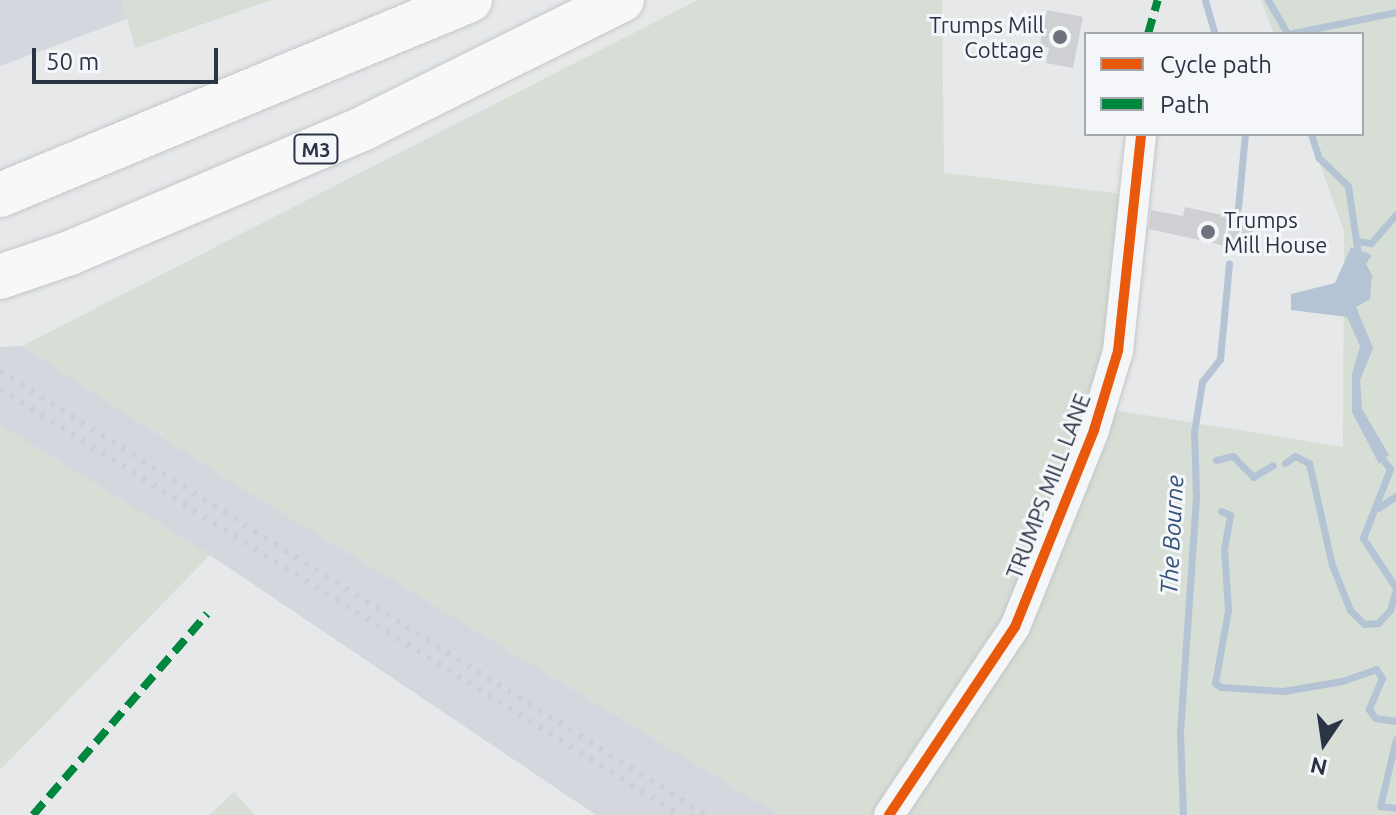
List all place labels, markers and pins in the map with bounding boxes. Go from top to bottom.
place label: Trumps Mill Cottage [929,11,1044,62]
marker: Trumps Mill Cottage [1051,28,1069,46]
place label: Trumps Mill House [1224,206,1327,258]
marker: Trumps Mill House [1199,223,1217,241]

